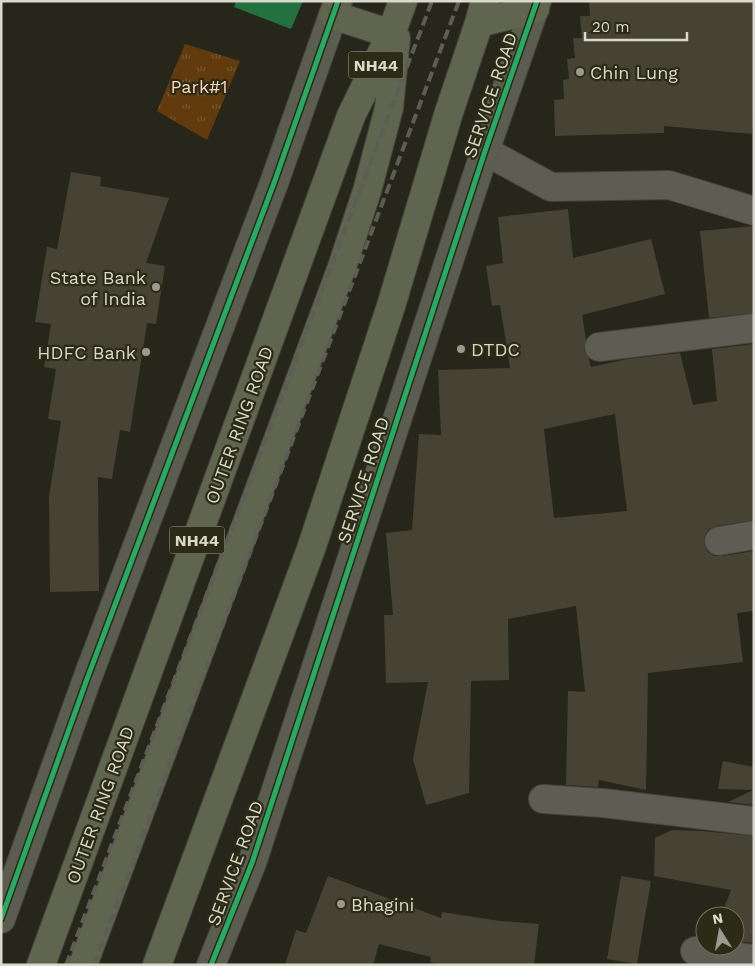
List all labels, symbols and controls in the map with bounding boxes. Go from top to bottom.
scale bar [585,10,688,42]
text: 20 m [592,18,630,36]
street label: SERVICE ROAD [459,29,521,161]
road number: NH44 [348,52,404,78]
place label: Chin Lung [590,62,678,83]
marker: Chin Lung [574,66,586,78]
park label: Park#1 [170,76,228,97]
place label: State Bank of India [50,267,146,309]
marker: State Bank of India [150,281,162,293]
place label: DTDC [471,339,520,360]
place label: HDFC Bank [37,342,136,363]
street label: OUTER RING ROAD [201,343,277,507]
marker: DTDC [455,343,467,355]
marker: HDFC Bank [140,346,152,358]
street label: SERVICE ROAD [333,414,393,546]
road number: NH44 [170,526,224,554]
street label: OUTER RING ROAD [62,723,138,887]
street label: SERVICE ROAD [203,798,267,928]
place label: Bhagini [351,894,414,915]
marker: Bhagini [335,898,347,910]
north arrow [695,906,745,956]
text: N [711,909,724,927]

